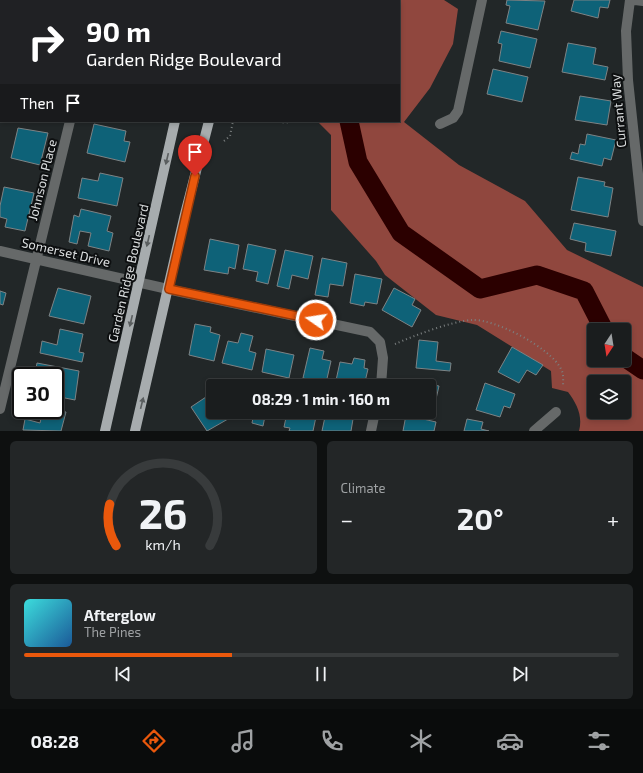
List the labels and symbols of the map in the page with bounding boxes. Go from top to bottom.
street label: Currant Way [607,73,629,148]
pin [178,135,212,176]
street label: Johnson Place [24,138,60,222]
one-way arrow [163,153,169,165]
street label: Garden Ridge Boulevard [104,202,152,344]
street label: Somerset Drive [20,234,112,270]
one-way arrow [145,235,151,247]
position arrow [295,299,337,341]
one-way arrow [127,314,133,327]
north arrow [587,323,631,367]
speed limit sign: 30 [12,367,64,419]
one-way arrow [139,397,145,409]

